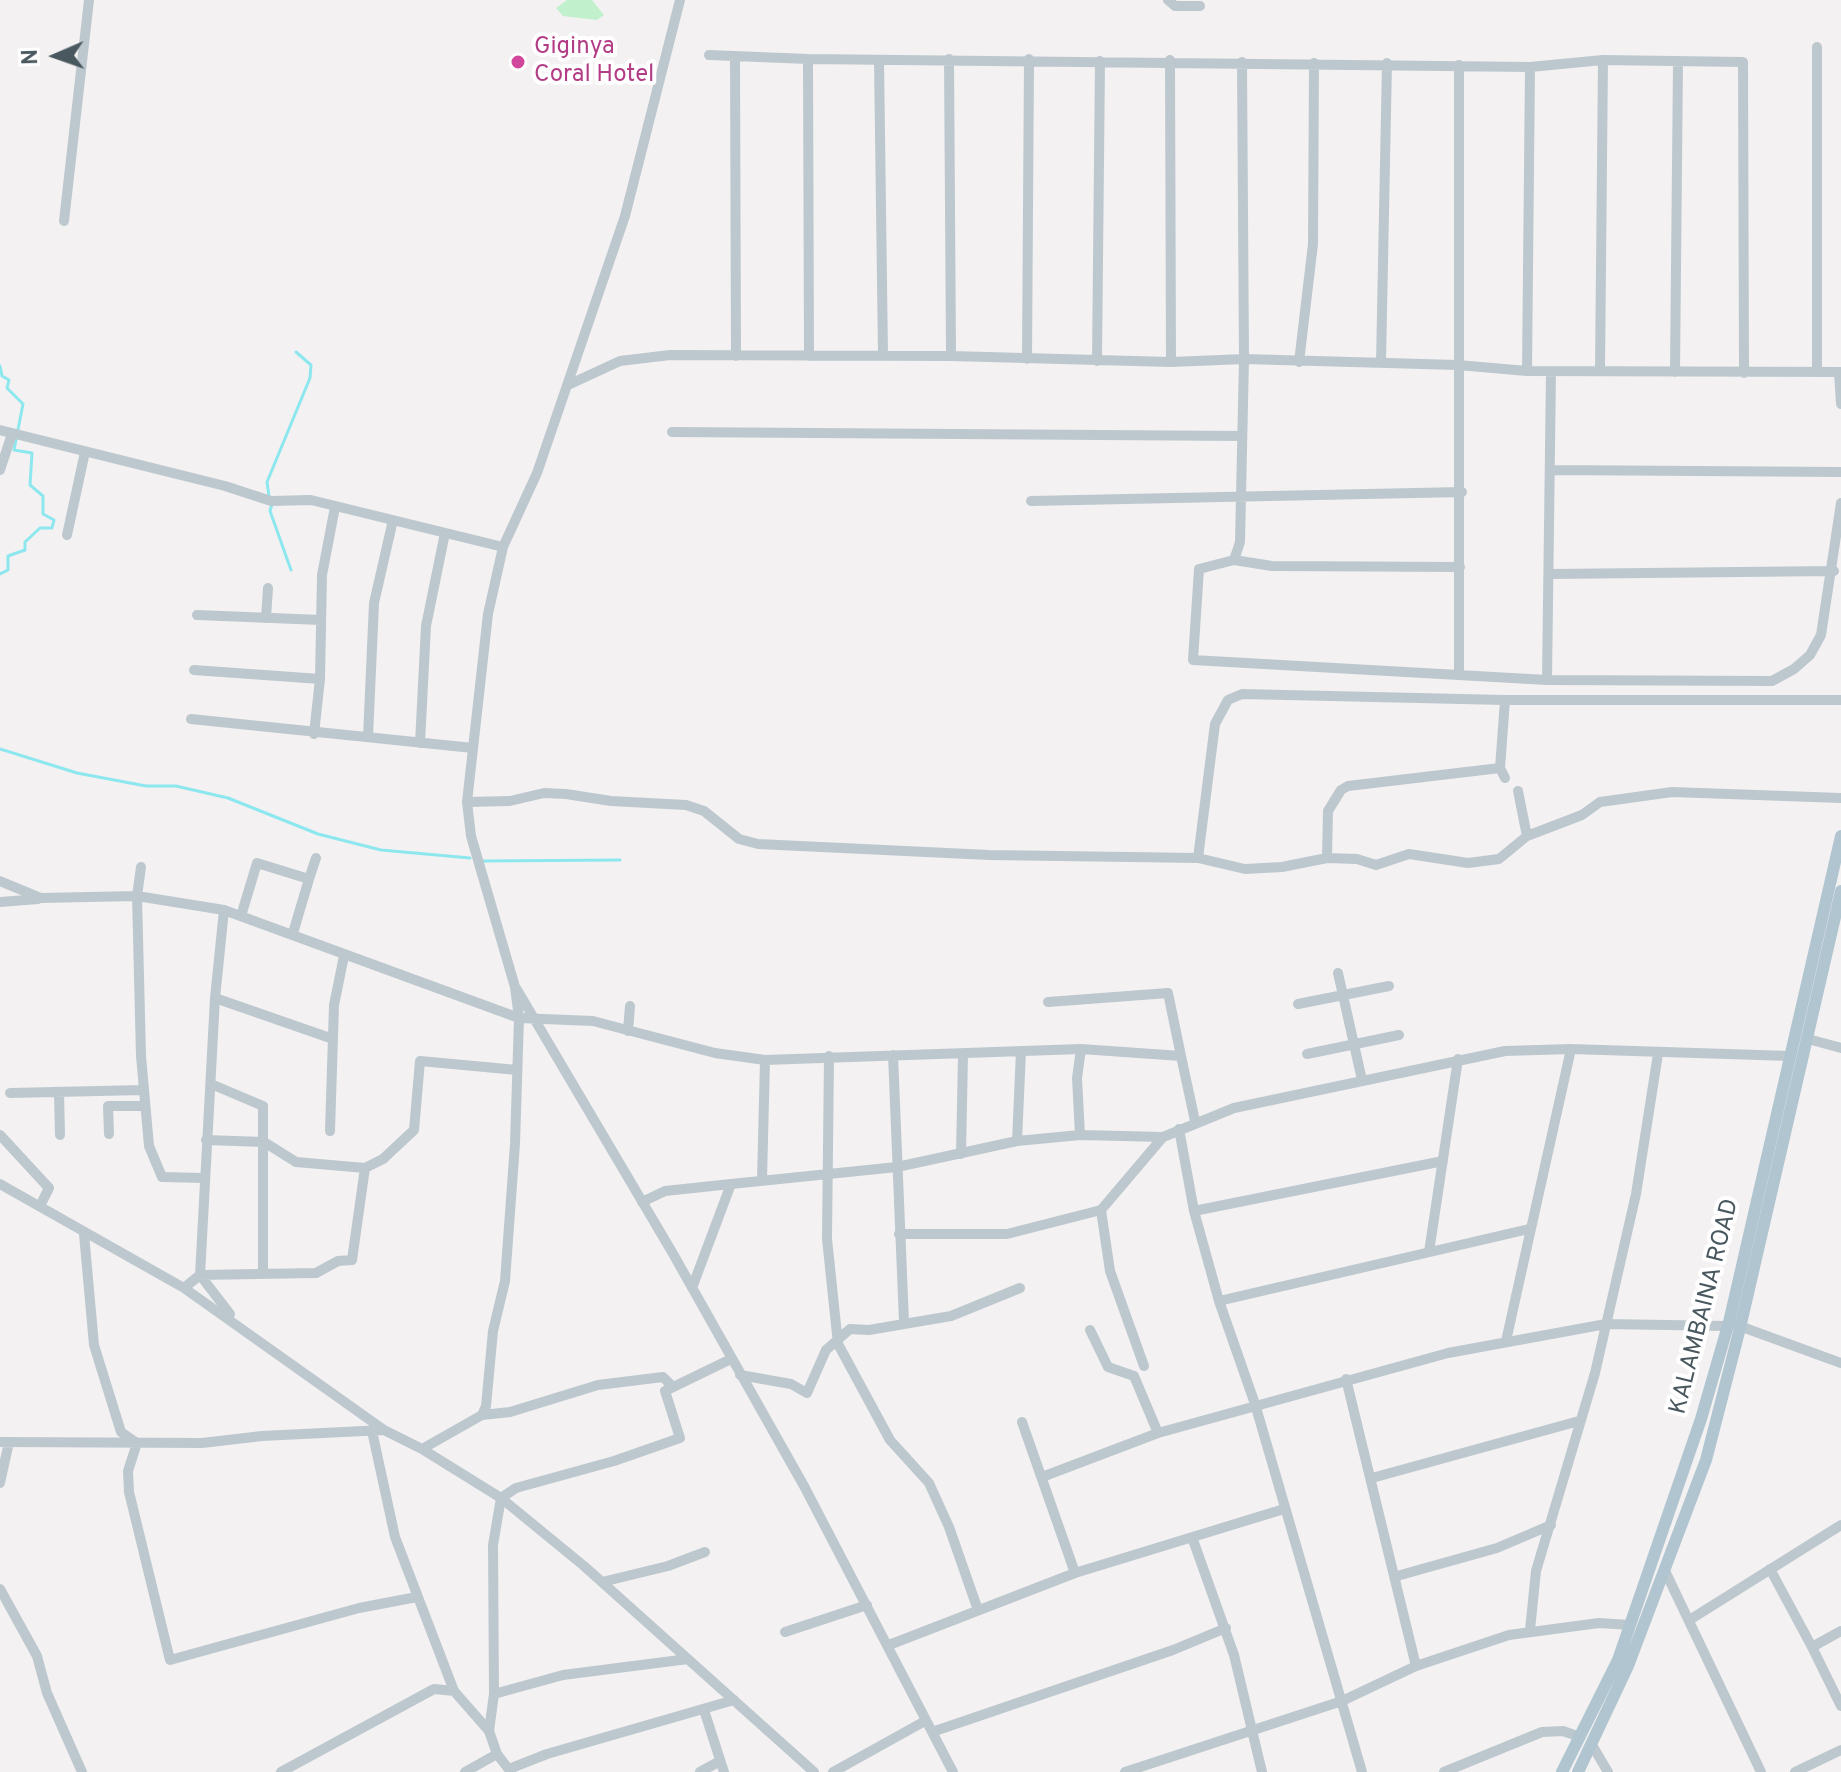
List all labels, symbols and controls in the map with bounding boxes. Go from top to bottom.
north arrow [16,16,96,96]
place label: Giginya Coral Hotel [534,34,654,90]
text: N [18,48,45,65]
marker: Giginya Coral Hotel [509,53,527,71]
street label: KALAMBAINA ROAD [1665,1196,1747,1418]

